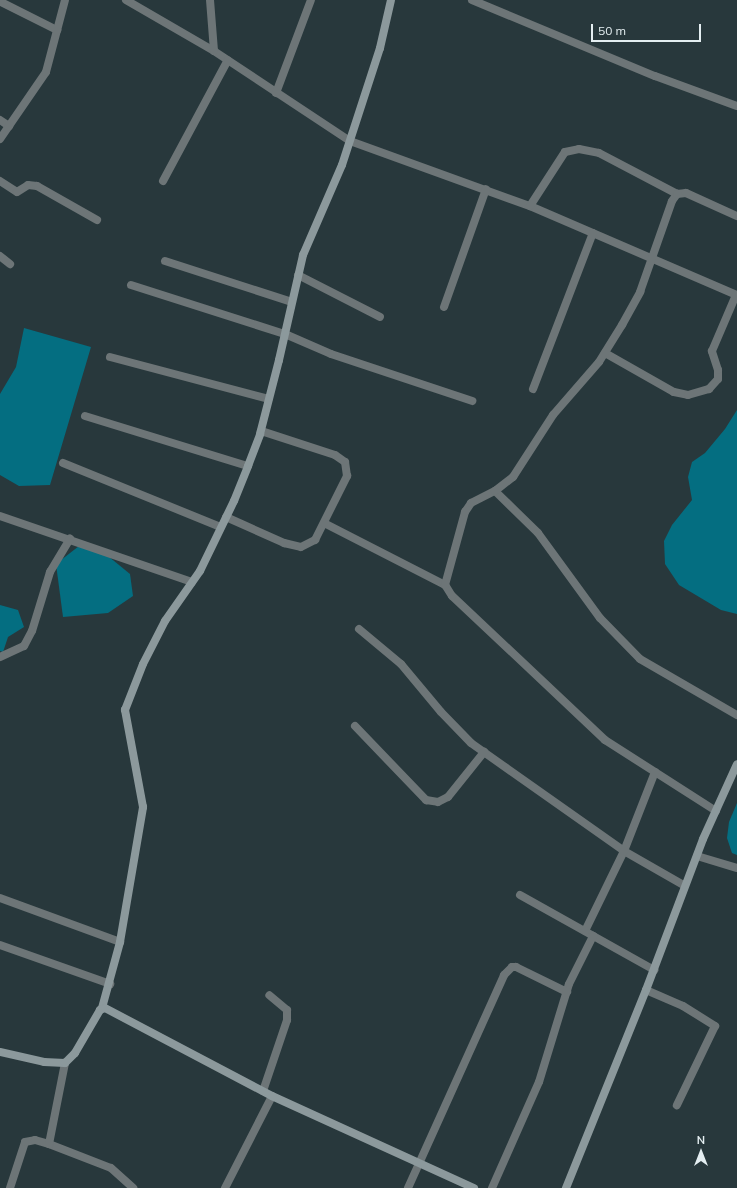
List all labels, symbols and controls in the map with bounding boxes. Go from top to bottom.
scale bar [593,16,703,42]
text: 50 m [598,23,626,38]
north arrow [681,1132,721,1172]
text: N [697,1133,705,1147]

